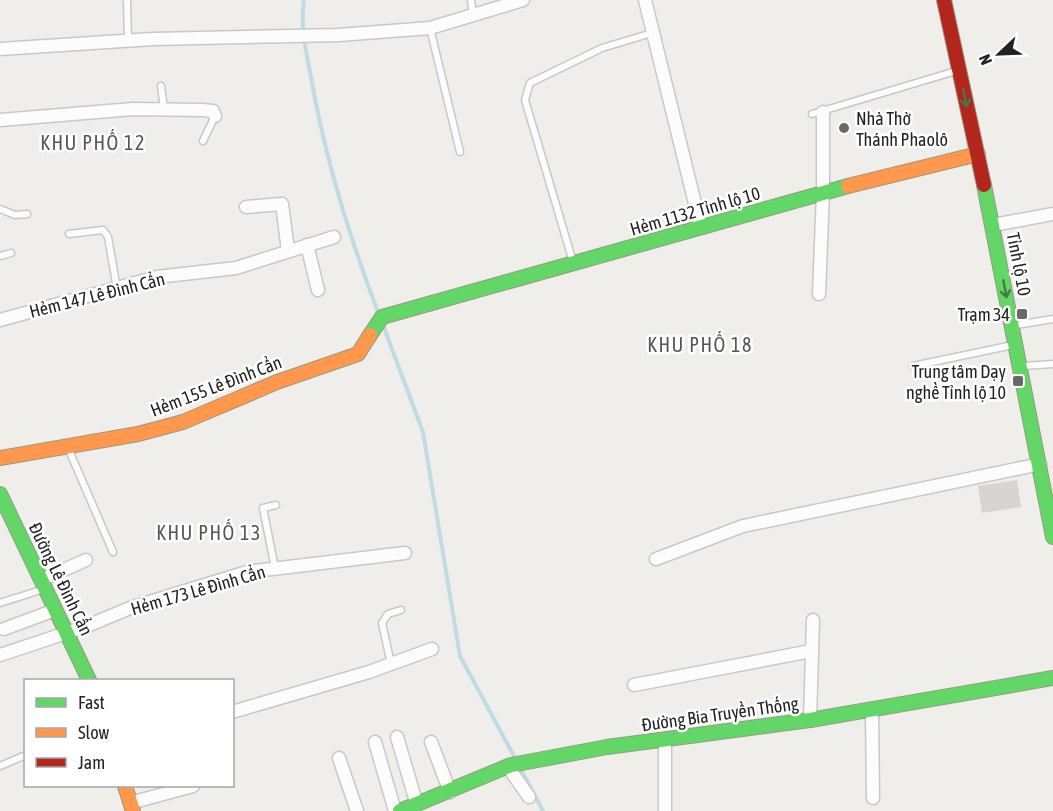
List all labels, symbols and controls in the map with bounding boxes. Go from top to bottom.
north arrow [969,24,1029,84]
text: N [975,52,995,68]
one-way arrow [960,88,972,107]
place label: Nhà Thờ Thánh Phaolô [856,108,948,150]
marker: Nhà Thờ Thánh Phaolô [837,121,851,135]
district label: KHU PHỐ 12 [40,129,146,154]
street label: Hẻm 1132 Tỉnh lộ 10 [628,182,762,240]
street label: Tỉnh lộ 10 [1003,231,1035,297]
street label: Hẻm 147 Lê Đình Cẩn [27,267,167,322]
one-way arrow [1000,279,1011,298]
place label: Trạm 34 [958,304,1010,325]
marker: Trạm 34 [1015,307,1029,321]
district label: KHU PHỐ 18 [647,331,753,356]
street label: Hẻm 155 Lê Đình Cẩn [147,350,285,421]
place label: Trung tâm Dạy nghề Tỉnh lộ 10 [906,361,1006,403]
marker: Trung tâm Dạy nghề Tỉnh lộ 10 [1011,374,1025,388]
street label: Đường Lê Đình Cẩn [25,519,98,639]
district label: KHU PHỐ 13 [156,519,262,544]
street label: Hẻm 173 Lê Đình Cẩn [128,560,268,619]
legend [24,679,234,787]
text: Fast [78,692,105,713]
street label: Đường Bia Truyền Thống [640,692,800,735]
text: Slow [78,722,109,743]
text: Jam [78,752,105,773]

